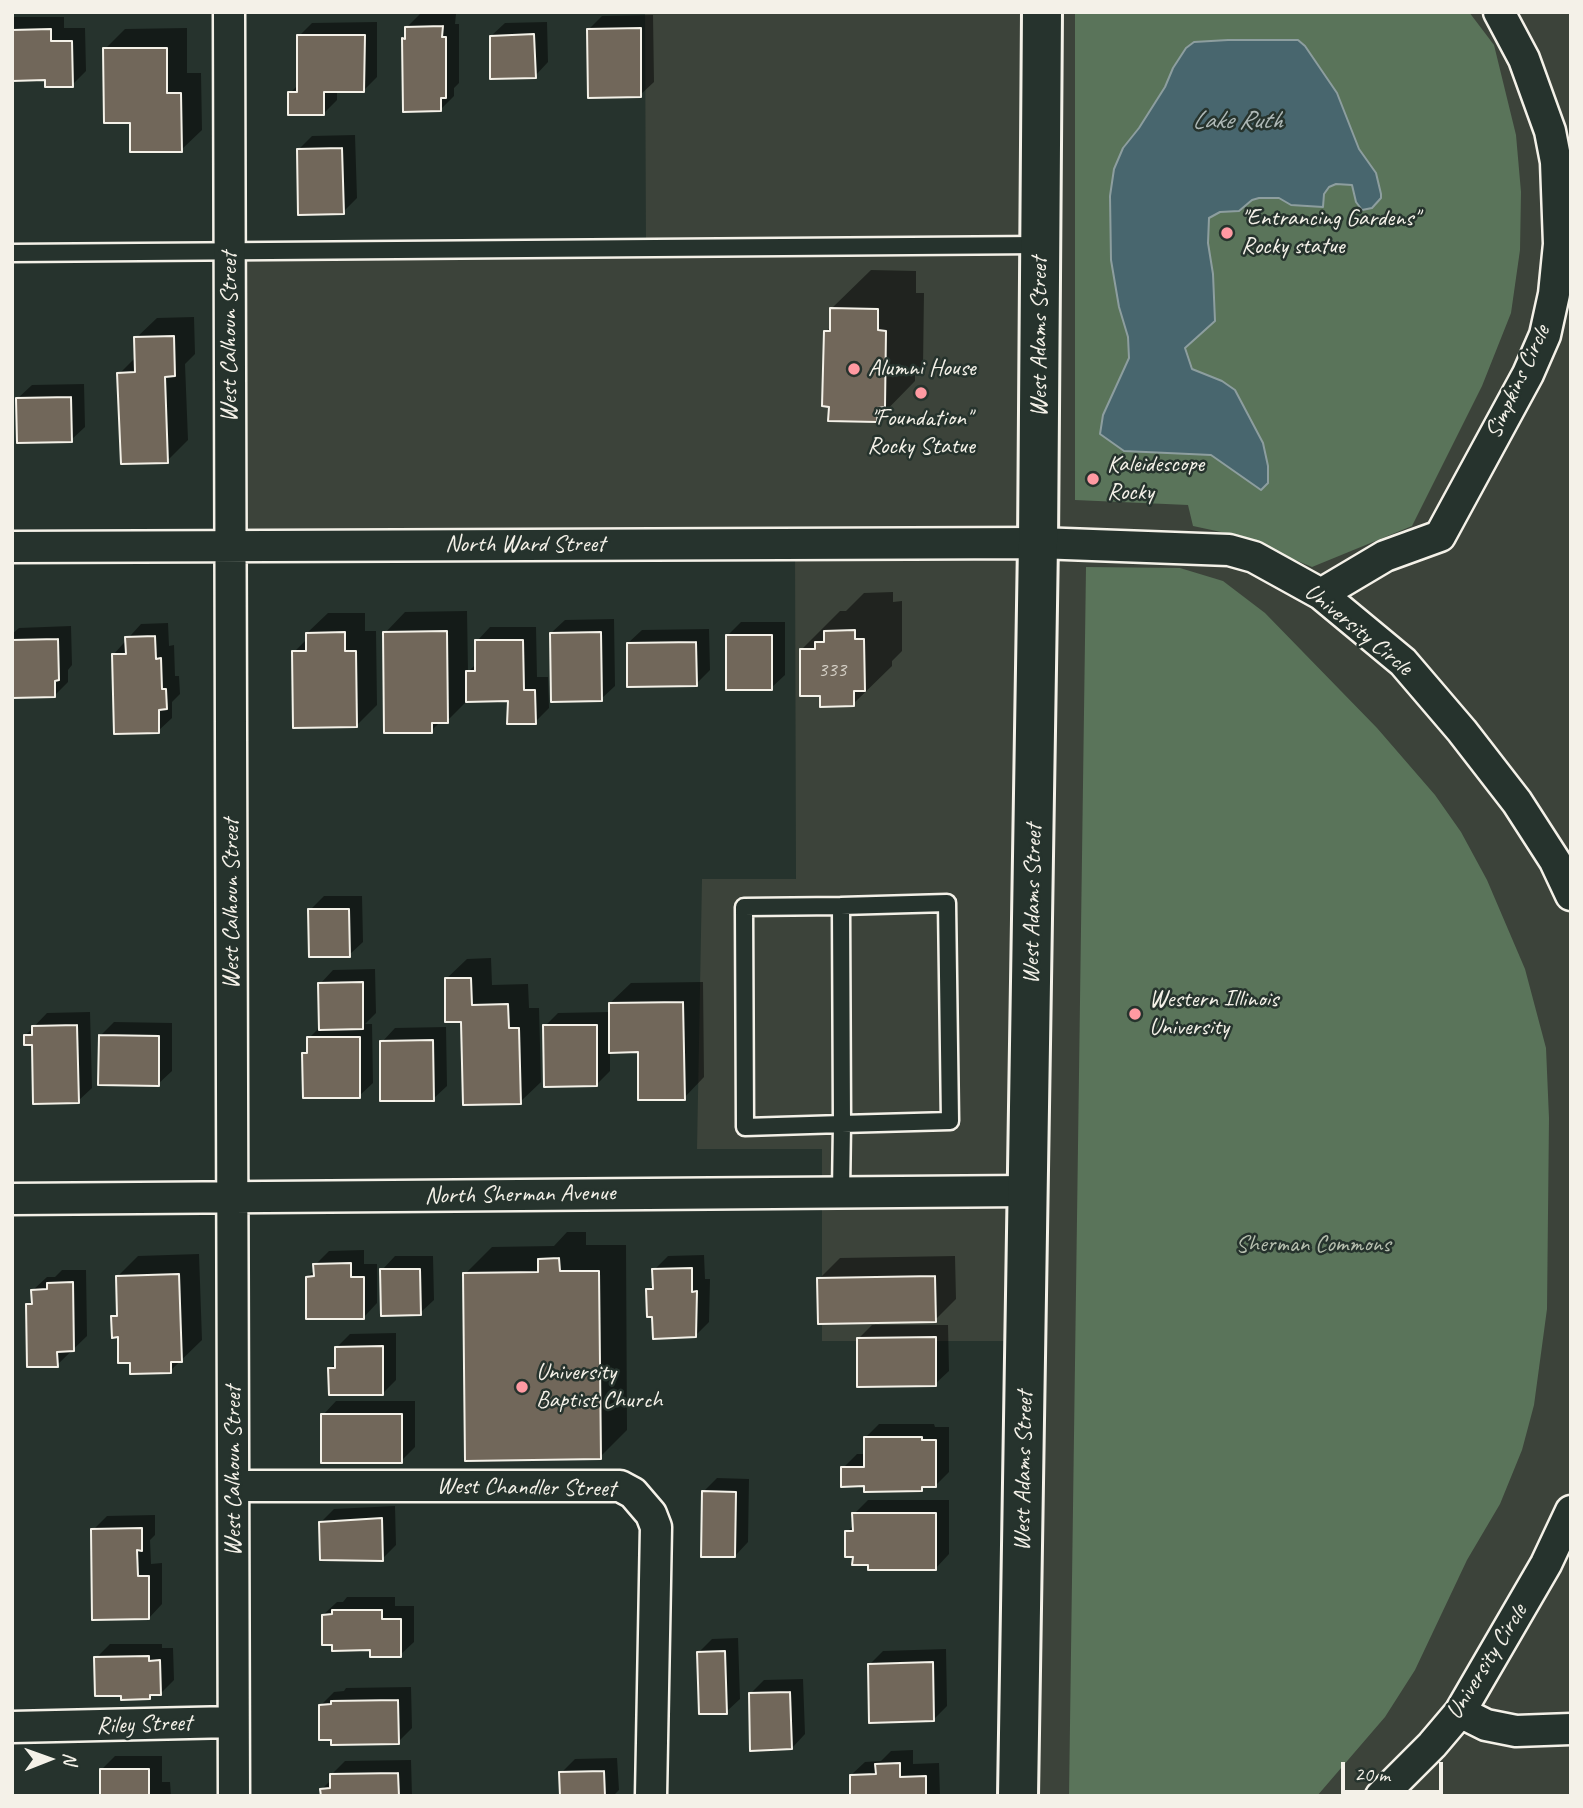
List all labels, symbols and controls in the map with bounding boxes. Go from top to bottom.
water label: Lake Ruth [1192,105,1282,137]
place label: "Entrancing Gardens" Rocky statue [1241,205,1419,261]
marker: "Entrancing Gardens" Rocky statue [1219,225,1235,241]
street label: West Calhoun Street [216,252,244,422]
street label: West Adams Street [1026,257,1054,417]
street label: Simpkins Circle [1479,321,1557,443]
place label: Alumni House [868,355,976,383]
marker: Alumni House [846,361,862,377]
marker: "Foundation" Rocky Statue [913,385,929,401]
place label: "Foundation" Rocky Statue [867,405,975,461]
place label: Kaleidescope Rocky [1107,451,1204,507]
marker: Kaleidescope Rocky [1085,471,1101,487]
street label: North Ward Street [445,531,605,559]
street label: University Circle [1298,578,1418,682]
house number: 333 [818,657,846,683]
street label: West Calhoun Street [218,819,246,989]
street label: West Adams Street [1017,824,1049,984]
place label: Western Illinois University [1149,986,1278,1042]
marker: Western Illinois University [1127,1006,1143,1022]
street label: North Sherman Avenue [424,1179,616,1211]
park label: Sherman Commons [1236,1231,1390,1259]
place label: University Baptist Church [536,1359,662,1415]
marker: University Baptist Church [514,1379,530,1395]
street label: West Calhoun Street [220,1386,248,1556]
street label: West Adams Street [1008,1391,1040,1551]
street label: West Chandler Street [436,1472,616,1504]
street label: University Circle [1440,1599,1534,1725]
street label: Riley Street [96,1709,192,1741]
north arrow [14,1724,84,1794]
scale bar [1345,1748,1446,1792]
text: N [58,1753,82,1765]
text: 20 m [1354,1761,1390,1787]

